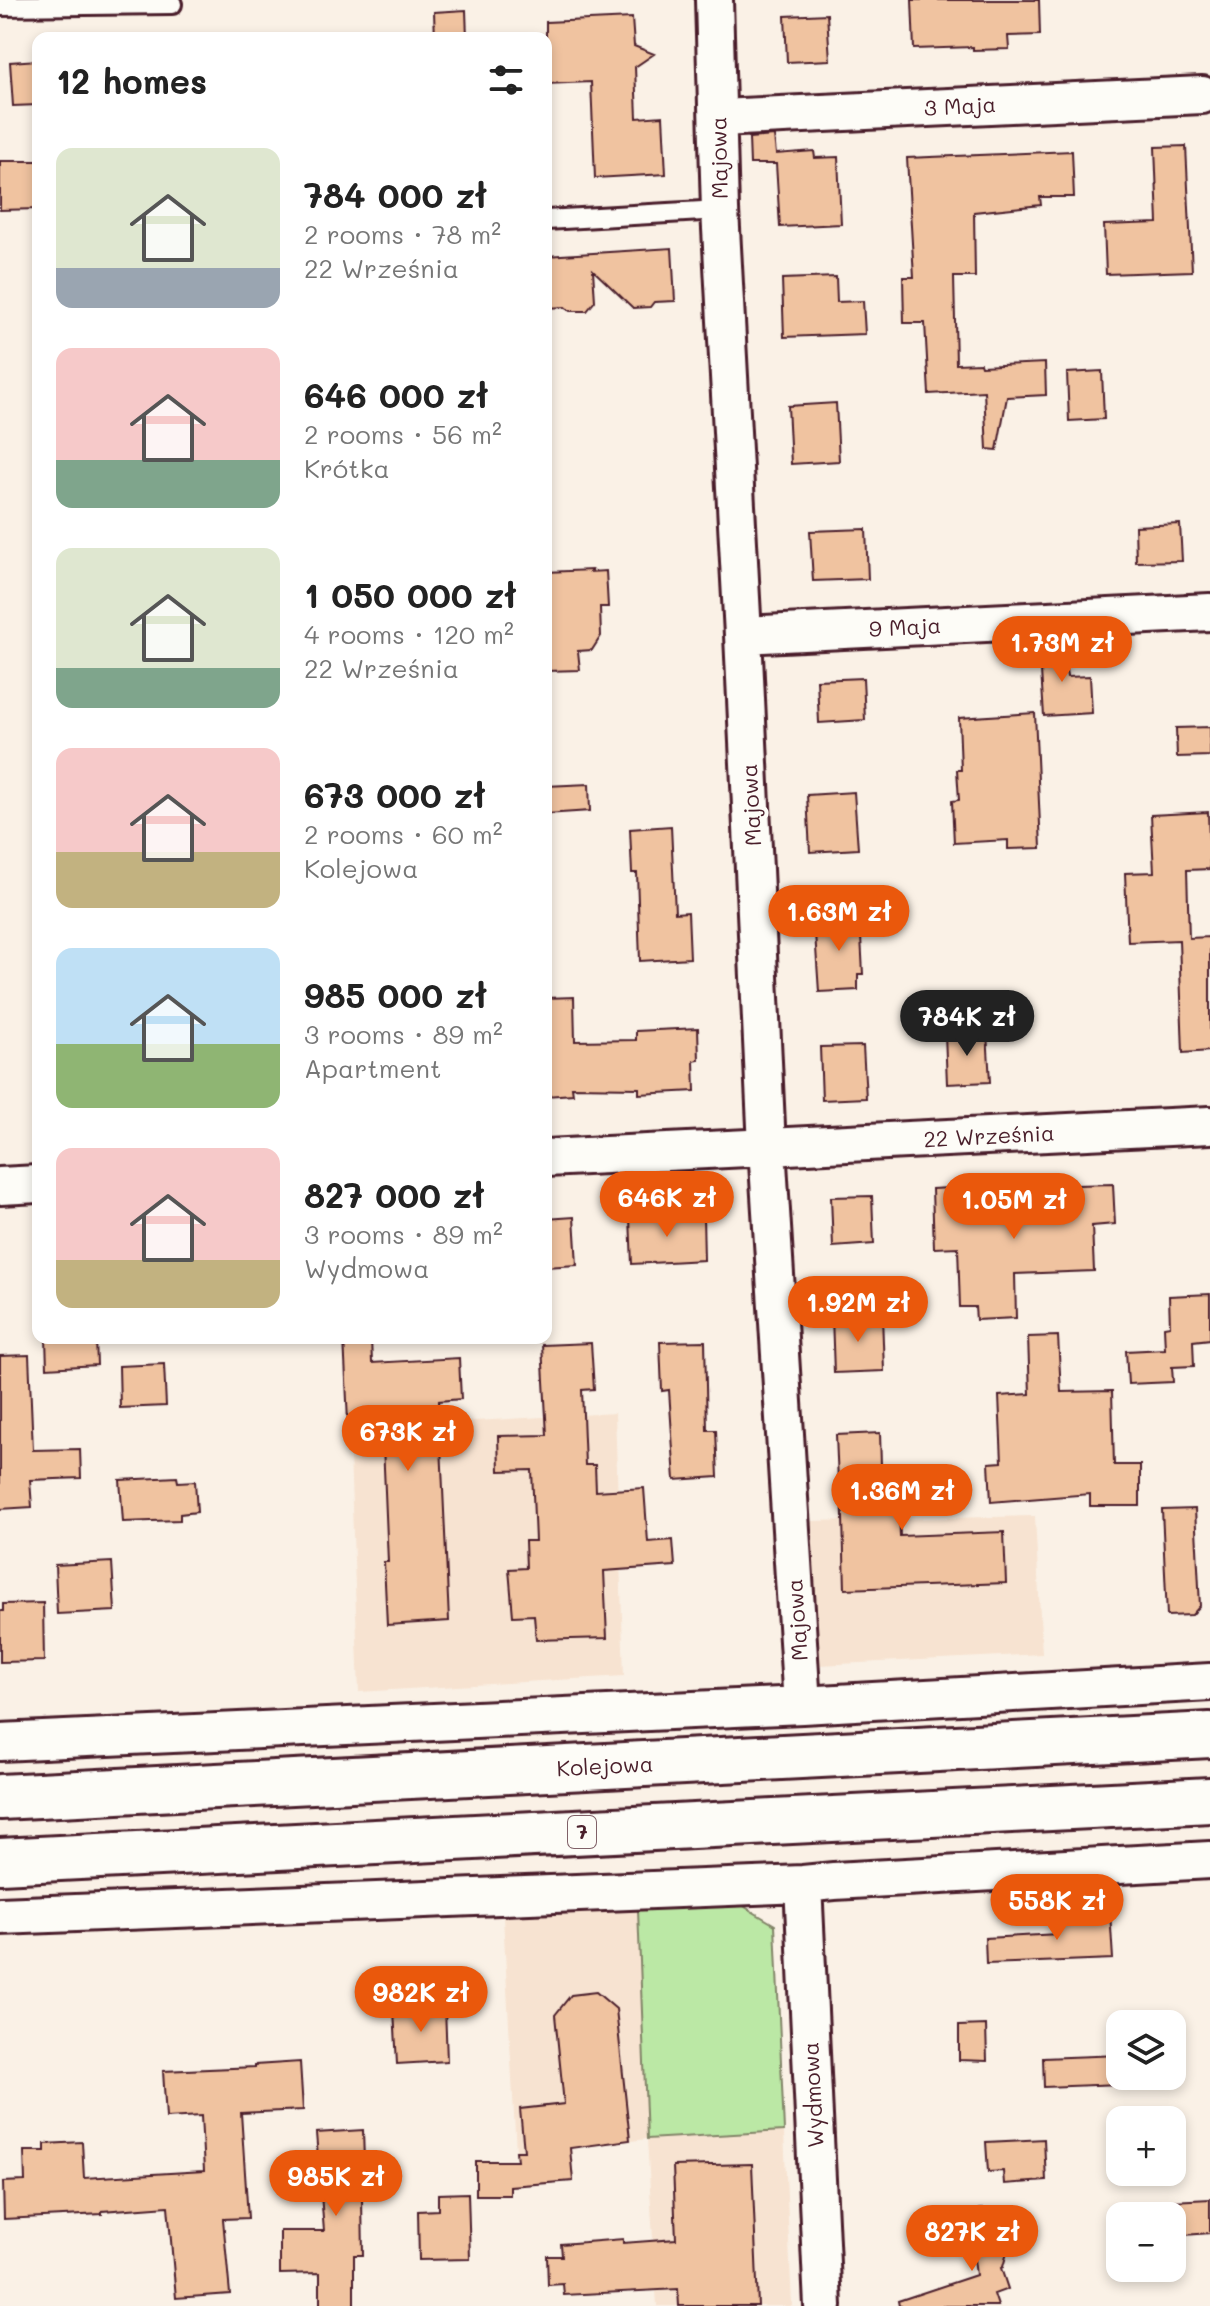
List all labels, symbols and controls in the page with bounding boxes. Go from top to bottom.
text: 12 homes [56,58,207,103]
icon: filters [484,58,528,102]
street label: 3 Maja [923,89,997,122]
street label: Majowa [703,117,734,199]
text: 784 000 zł [304,172,487,217]
icon: home [120,180,216,276]
text: 2 rooms · 78 m² [304,217,501,251]
text: 22 Września [304,251,459,285]
text: 646 000 zł [304,372,488,417]
icon: home [120,380,216,476]
text: 2 rooms · 56 m² [304,417,502,451]
text: Krótka [304,451,390,485]
text: 1 050 000 zł [304,572,516,617]
icon: home [120,580,216,676]
street label: 9 Maja [868,610,942,643]
pin: 1.73M zł [979,616,1145,684]
text: 4 rooms · 120 m² [304,617,514,651]
text: 1.73M zł [1010,625,1114,659]
text: 22 Września [304,651,459,685]
street label: Majowa [734,763,767,847]
text: 673 000 zł [304,772,485,817]
icon: home [120,780,216,876]
text: 2 rooms · 60 m² [304,817,503,851]
text: Kolejowa [304,851,418,885]
pin: 1.63M zł [756,885,922,953]
text: 1.63M zł [786,894,892,928]
text: 985 000 zł [304,972,487,1017]
icon: home [120,980,216,1076]
pin: 784K zł [893,990,1041,1058]
text: 784K zł [918,999,1016,1033]
text: 3 rooms · 89 m² [304,1017,503,1051]
text: Apartment [304,1051,441,1085]
street label: 22 Września [923,1118,1055,1153]
pin: 646K zł [593,1171,741,1239]
text: 827 000 zł [304,1172,485,1217]
pin: 1.05M zł [931,1173,1097,1241]
icon: home [120,1180,216,1276]
text: 646K zł [618,1180,716,1214]
text: 1.05M zł [961,1182,1067,1216]
text: 3 rooms · 89 m² [304,1217,503,1251]
text: Wydmowa [304,1251,429,1285]
pin: 1.92M zł [775,1276,941,1344]
text: 1.92M zł [806,1285,910,1319]
pin: 673K zł [334,1405,482,1473]
text: 673K zł [360,1414,456,1448]
pin: 1.36M zł [819,1464,985,1532]
text: 1.36M zł [849,1473,955,1507]
street label: Majowa [779,1578,814,1662]
street label: Kolejowa [556,1748,654,1783]
road number: 7 [568,1816,596,1848]
pin: 558K zł [983,1874,1131,1942]
text: 558K zł [1009,1883,1105,1917]
pin: 982K zł [347,1966,495,2034]
text: 982K zł [373,1975,469,2009]
map controls [1106,2010,1186,2282]
button: layers [1106,2010,1186,2090]
street label: Wydmowa [795,2041,830,2149]
button: + [1106,2106,1186,2186]
pin: 985K zł [262,2150,410,2218]
text: 985K zł [287,2159,385,2193]
button: − [1106,2202,1186,2282]
pin: 827K zł [898,2205,1046,2273]
text: 827K zł [924,2214,1020,2248]

